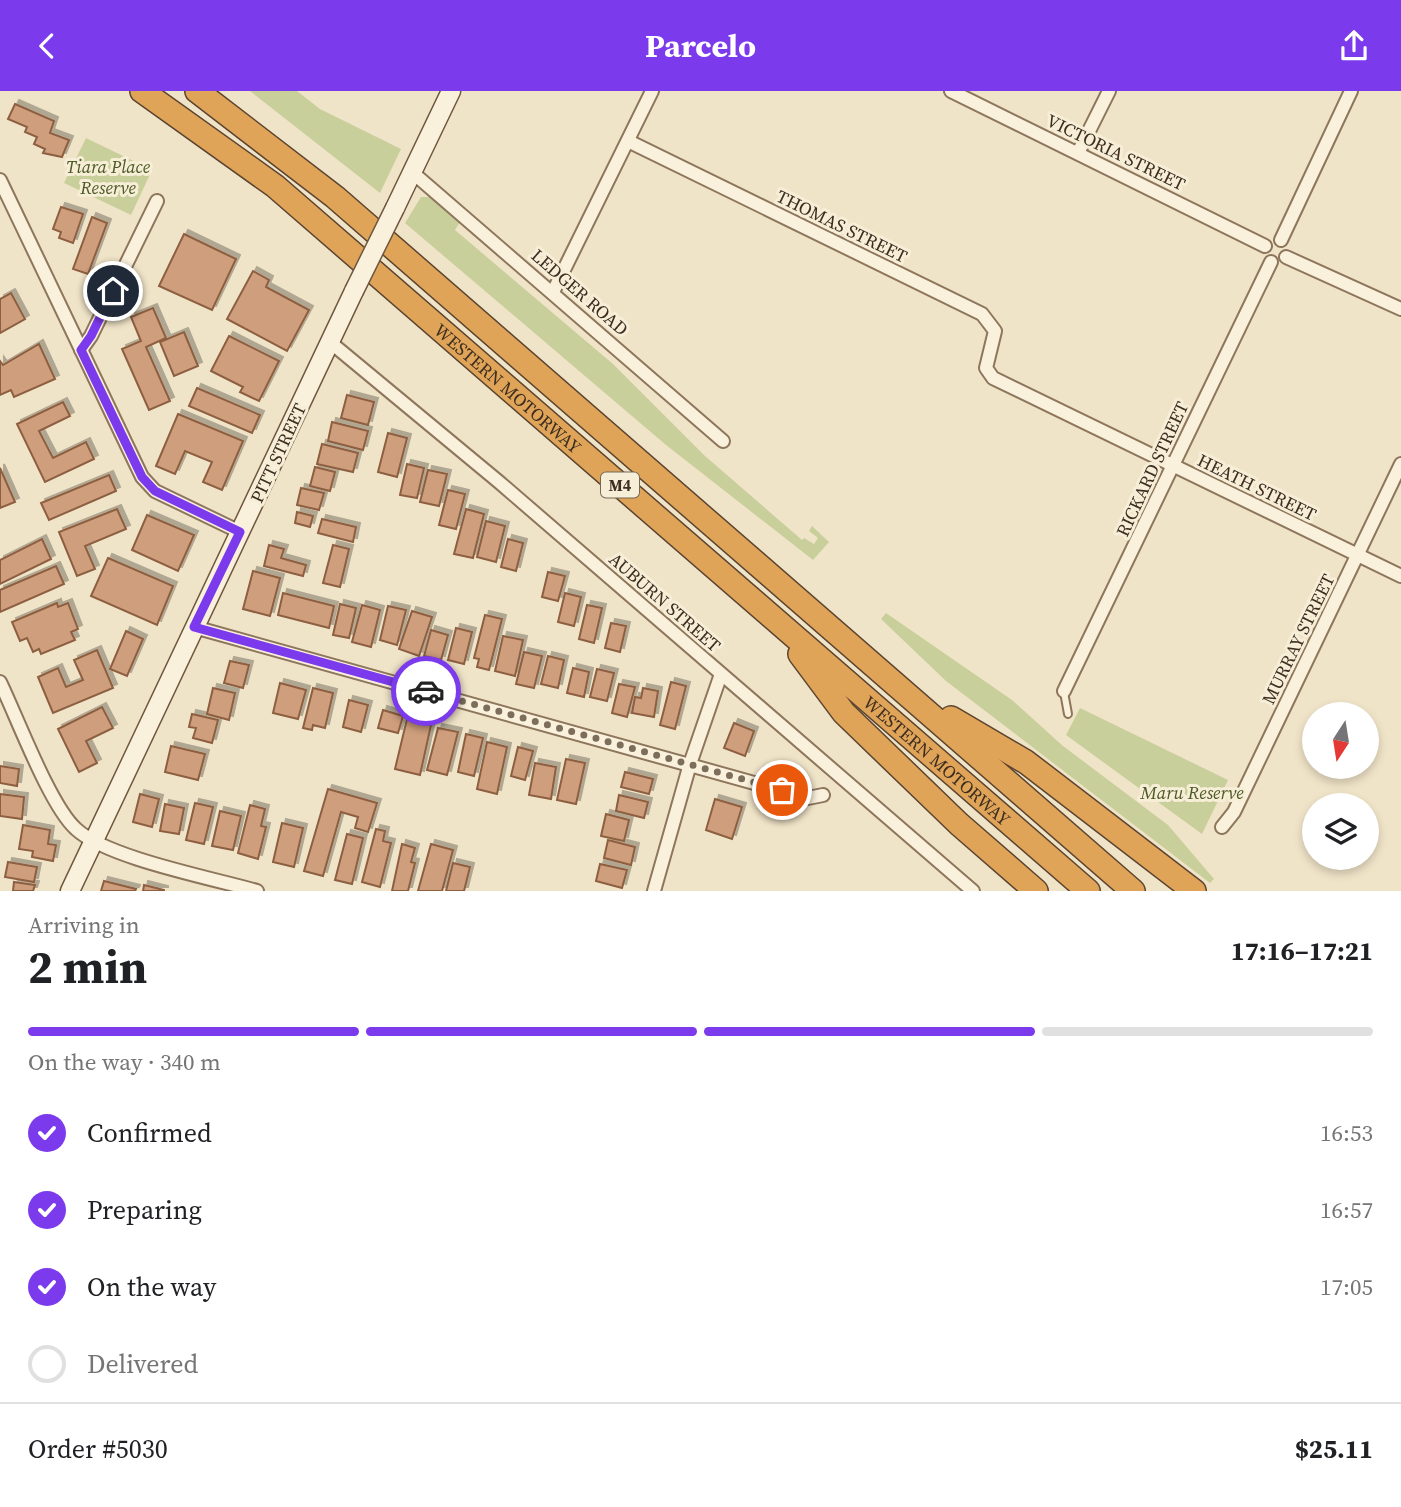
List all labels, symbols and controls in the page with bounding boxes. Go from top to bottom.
text: Parcelo [645,24,756,68]
icon: back [28,27,66,65]
icon: share [1335,27,1373,65]
street label: VICTORIA STREET [1042,108,1190,196]
park label: Tiara Place Reserve [66,154,151,200]
street label: THOMAS STREET [772,183,912,269]
street label: LEDGER ROAD [526,243,634,341]
pin [83,261,143,321]
icon: home [94,272,132,310]
street label: WESTERN MOTORWAY [429,317,588,459]
street label: RICKARD STREET [1110,397,1194,541]
street label: PITT STREET [244,399,312,507]
street label: HEATH STREET [1193,447,1321,527]
road number: M4 [601,473,639,497]
street label: AUBURN STREET [604,547,726,658]
street label: MURRAY STREET [1256,570,1340,708]
courier [391,656,461,726]
icon: car [407,672,445,710]
street label: WESTERN MOTORWAY [858,689,1017,831]
north arrow [1302,702,1379,779]
map controls [1302,702,1379,870]
pin [752,760,812,820]
icon: bag [763,771,801,809]
park label: Maru Reserve [1139,780,1244,805]
button: layers [1302,793,1379,870]
text: Arriving in [28,909,140,941]
text: 17:16–17:21 [1231,933,1373,969]
text: 2 min [28,935,147,998]
text: On the way · 340 m [28,1046,221,1078]
icon: check [28,1114,66,1152]
text: Confirmed [87,1115,212,1151]
text: 16:53 [1320,1117,1373,1149]
icon: check [28,1191,66,1229]
text: Preparing [87,1192,202,1228]
text: 16:57 [1320,1194,1373,1226]
icon: check [28,1268,66,1306]
text: On the way [87,1269,216,1305]
text: 17:05 [1320,1271,1373,1303]
text: Delivered [87,1346,198,1382]
text: Order #5030 [28,1431,168,1467]
text: $25.11 [1295,1431,1373,1467]

